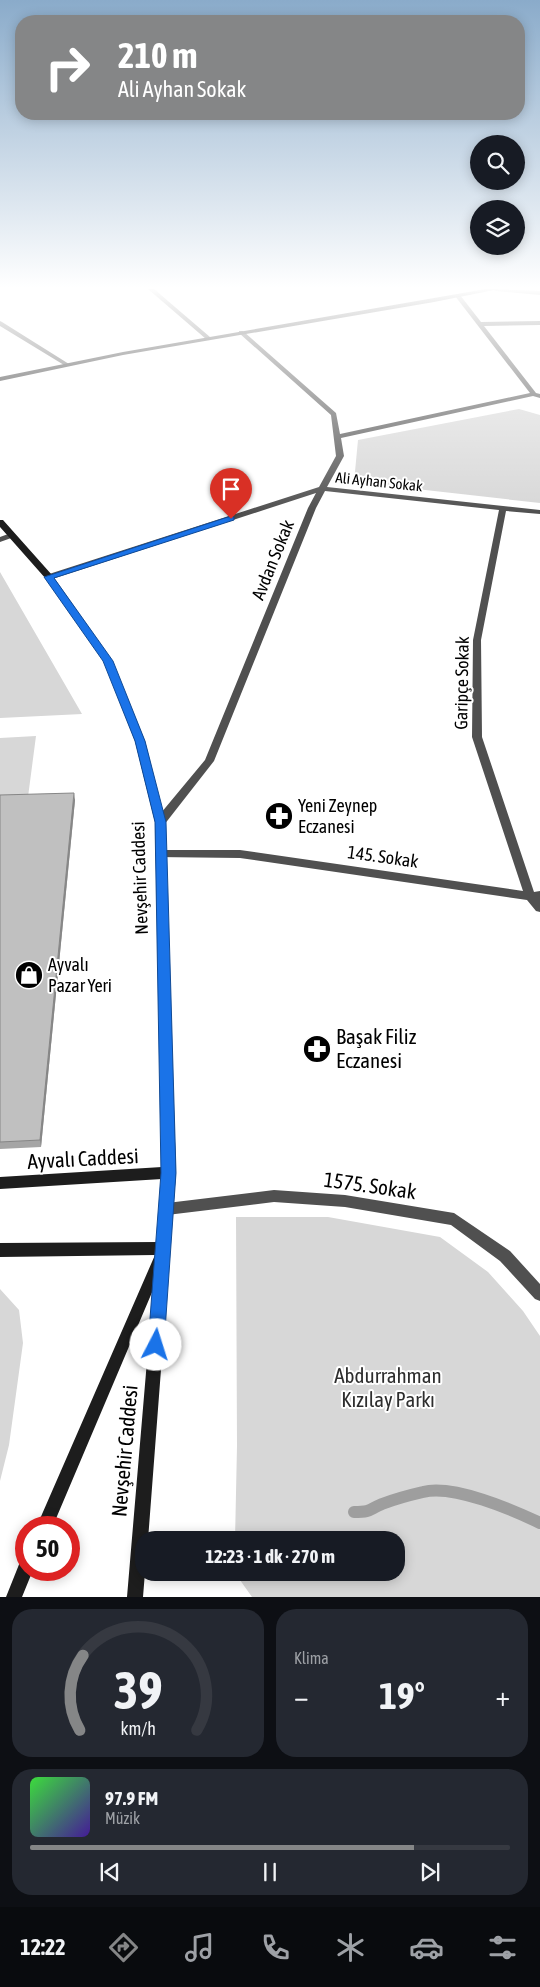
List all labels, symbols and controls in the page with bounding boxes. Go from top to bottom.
icon: right [35,35,100,100]
text: 210 m [118,35,197,75]
text: Ali Ayhan Sokak [118,76,246,102]
map controls [470,135,525,255]
button: search [470,135,525,190]
button: layers [470,200,525,255]
pin [210,468,252,519]
street label: Ali Ayhan Sokak [335,468,424,495]
icon: arrive [217,475,245,503]
street label: Avdan Sokak [247,517,298,603]
street label: Garipçe Sokak [450,636,473,730]
place label: Yeni Zeynep Eczanesi [298,795,377,837]
pharmacy icon: Yeni Zeynep Eczanesi [264,801,294,831]
street label: Nevşehir Caddesi [127,821,152,935]
street label: 145. Sokak [346,841,420,872]
place label: Ayvalı Pazar Yeri [48,954,112,996]
shop icon: Ayvalı Pazar Yeri [14,960,44,990]
place label: Başak Filiz Eczanesi [336,1024,417,1072]
pharmacy icon: Başak Filiz Eczanesi [302,1034,332,1064]
street label: Ayvalı Caddesi [27,1143,139,1173]
street label: 1575. Sokak [322,1167,418,1203]
position arrow [129,1318,181,1370]
park label: Abdurrahman Kızılay Parkı [334,1363,442,1411]
street label: Nevşehir Caddesi [106,1384,142,1518]
speed limit sign: 50 [15,1516,80,1581]
text: 12:23 · 1 dk · 270 m [205,1545,335,1567]
text: Klima [294,1649,329,1667]
text: 39 [114,1660,162,1720]
text: 19° [379,1674,425,1717]
text: − [294,1680,309,1712]
text: + [495,1680,510,1712]
text: km/h [120,1718,156,1739]
text: 97.9 FM [105,1787,158,1809]
text: Müzik [105,1809,140,1827]
icon: previous [96,1858,124,1886]
icon: pause [256,1858,284,1886]
icon: next [416,1858,444,1886]
icon: directions [106,1930,141,1965]
icon: music [182,1930,217,1965]
icon: phone [258,1930,293,1965]
icon: climate [333,1930,368,1965]
icon: car [409,1930,444,1965]
icon: filters [485,1930,520,1965]
text: 12:22 [20,1934,66,1960]

